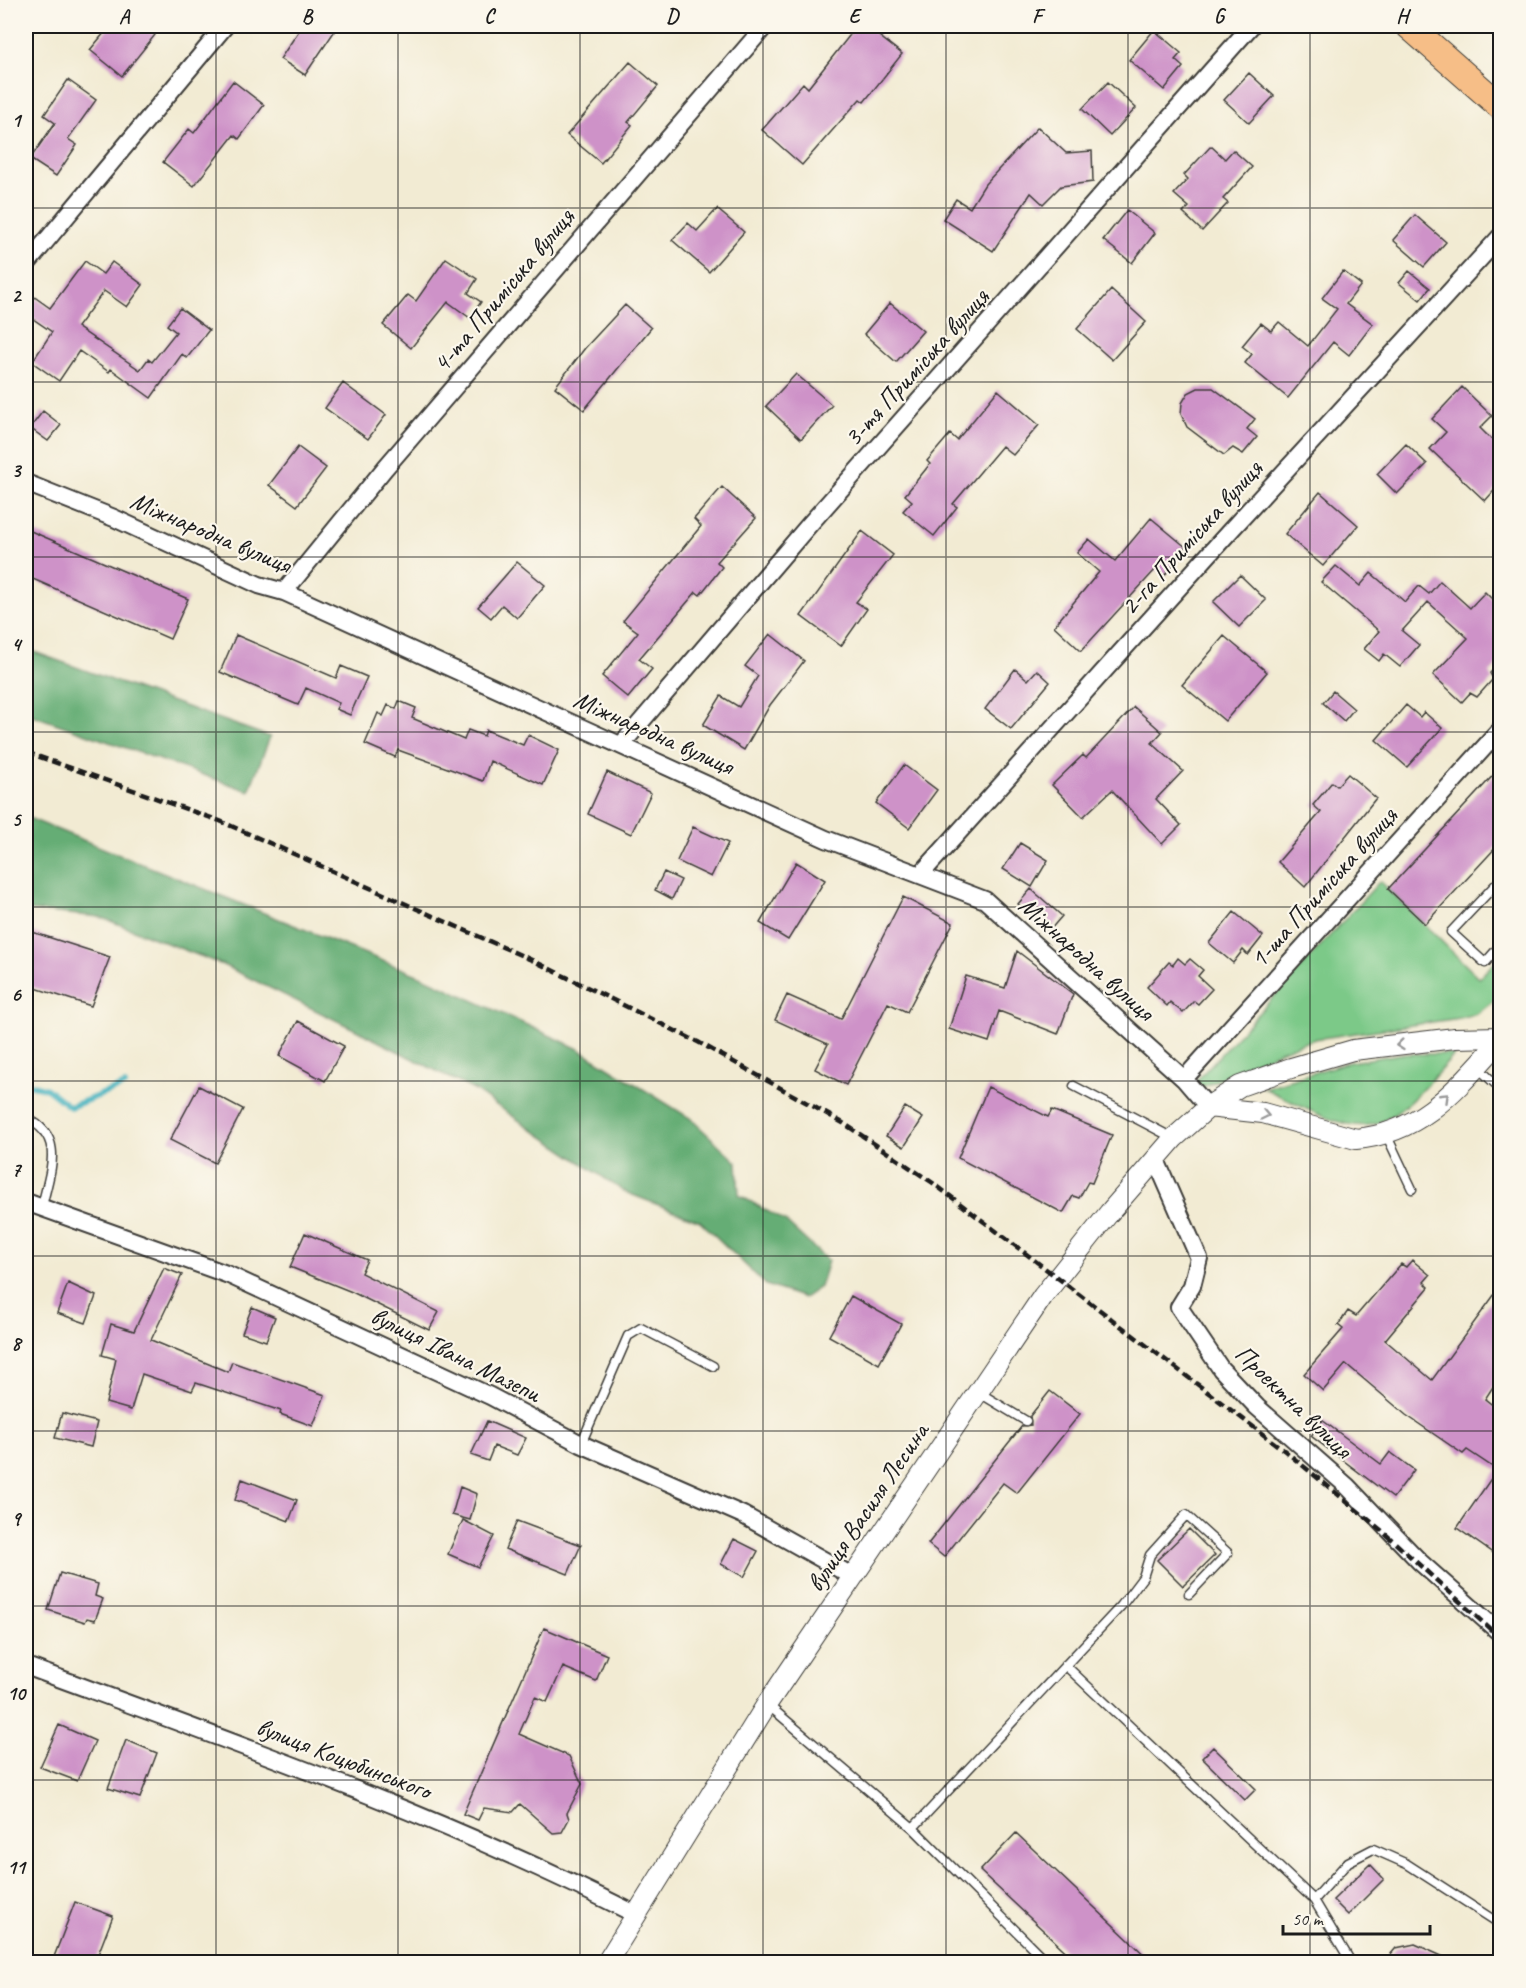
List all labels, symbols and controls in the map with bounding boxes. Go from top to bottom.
text: A [119,4,131,29]
text: B [302,4,314,29]
text: C [484,4,496,29]
text: D [666,4,680,29]
text: E [849,4,863,29]
text: F [1032,4,1046,29]
text: G [1214,4,1227,29]
text: H [1396,4,1411,29]
text: 1 [12,108,23,133]
street label: 4-та Приміська вулиця [425,200,583,379]
street label: 3-тя Приміська вулиця [837,280,997,453]
text: 2 [12,283,23,308]
street label: 2-га Приміська вулиця [1113,452,1271,622]
text: 3 [12,458,23,483]
street label: Міжнародна вулиця [126,484,298,582]
text: 4 [12,632,24,657]
street label: Міжнародна вулиця [569,683,741,783]
street label: 1-ша Приміська вулиця [1242,799,1405,975]
text: 5 [12,807,23,832]
street label: Міжнародна вулиця [1012,889,1163,1029]
text: 6 [11,982,22,1007]
one-way arrow [1396,1038,1405,1050]
one-way arrow [1437,1094,1448,1105]
one-way arrow [1260,1107,1270,1120]
text: 7 [12,1157,23,1182]
street label: вулиця Івана Мазепи [366,1299,547,1410]
text: 8 [12,1331,24,1356]
street label: Проектна вулиця [1228,1337,1361,1467]
street label: вулиця Василя Лесина [799,1415,937,1598]
text: 9 [12,1506,23,1531]
text: 10 [7,1681,27,1706]
street label: вулиця Коцюбинського [252,1710,438,1808]
text: 11 [7,1855,27,1880]
scale bar [1283,1898,1430,1936]
text: 50 m [1292,1908,1325,1930]

